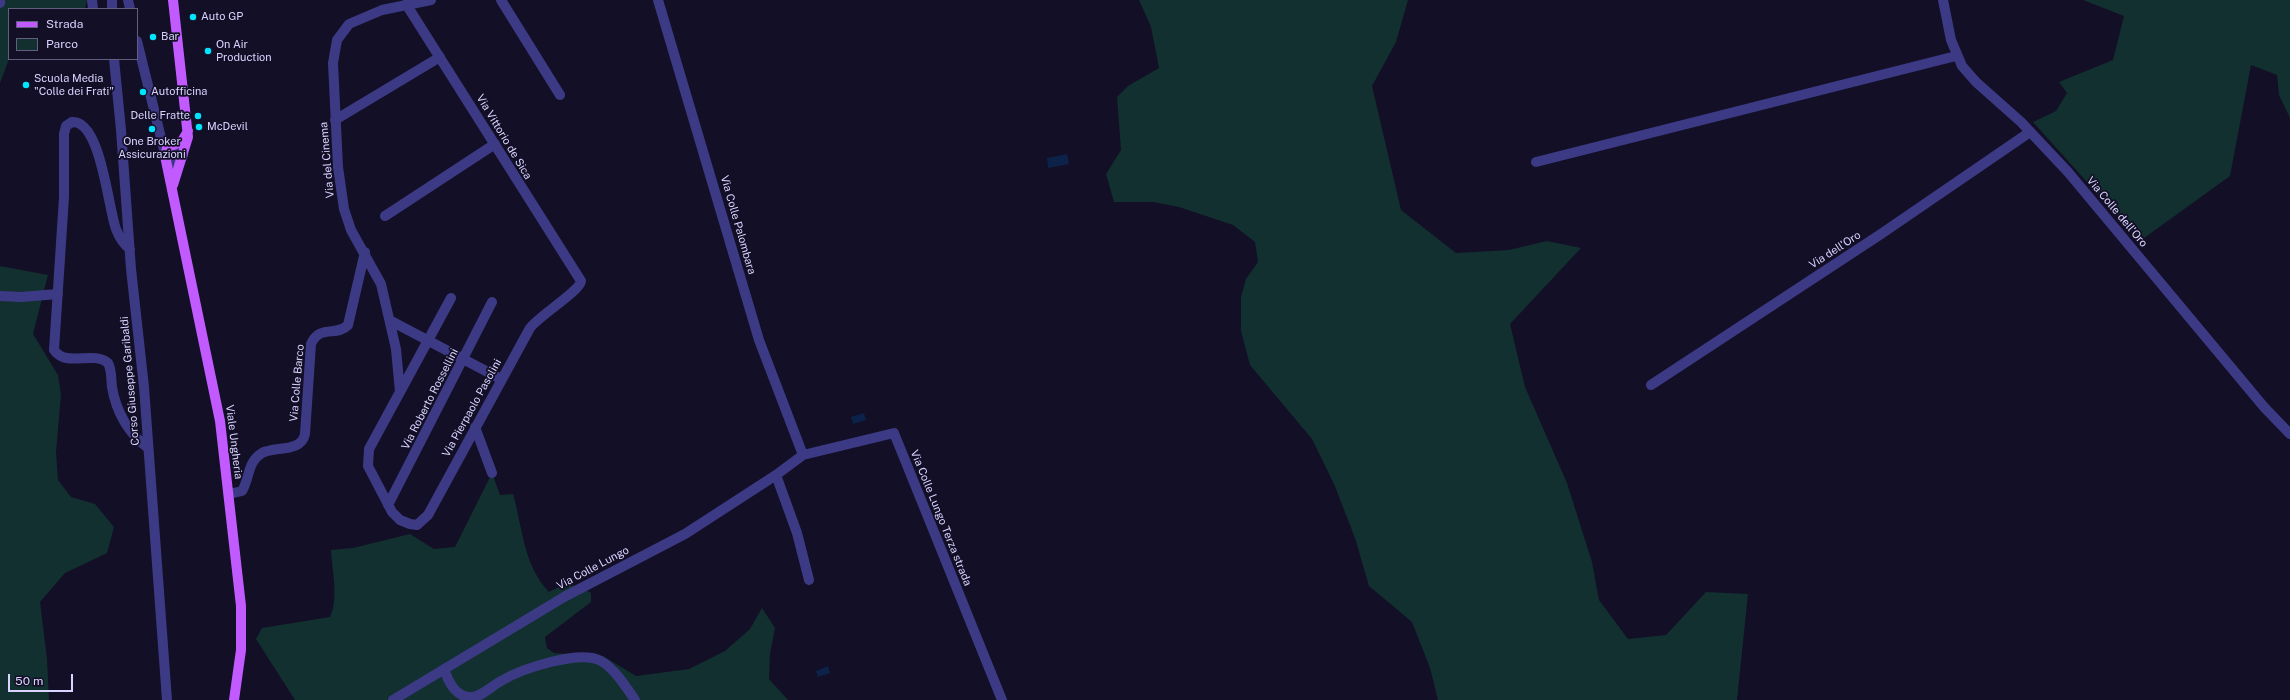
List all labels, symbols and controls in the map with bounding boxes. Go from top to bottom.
legend [8,8,138,60]
place label: Auto GP [201,10,243,24]
marker: Auto GP [188,12,198,22]
text: Strada [46,17,83,31]
place label: Bar [161,30,179,44]
marker: Bar [148,32,158,42]
text: Parco [46,37,78,51]
place label: On Air Production [216,38,272,64]
marker: On Air Production [203,46,213,56]
place label: Scuola Media "Colle dei Frati" [34,72,114,98]
marker: Scuola Media "Colle dei Frati" [21,80,31,90]
place label: Autofficina [151,85,207,99]
marker: Autofficina [138,87,148,97]
street label: Via Vittorio de Sica [473,92,535,182]
place label: Delle Fratte [130,109,190,123]
marker: Delle Fratte [193,111,203,121]
place label: McDevil [207,120,248,134]
street label: Via del Cinema [317,121,337,199]
marker: McDevil [194,122,204,132]
marker: One Broker Assicurazioni [147,124,157,134]
place label: One Broker Assicurazioni [118,135,186,161]
street label: Via Colle Palombara [718,174,758,276]
street label: Via Colle dell'Oro [2084,174,2150,250]
street label: Via dell'Oro [1807,228,1863,272]
street label: Corso Giuseppe Garibaldi [118,316,142,446]
street label: Via Colle Barco [287,344,307,422]
street label: Via Roberto Rossellini [399,346,461,452]
street label: Via Pierpaolo Pasolini [440,357,504,459]
street label: Viale Ungheria [223,404,245,480]
street label: Via Colle Lungo Terza strada [908,448,974,588]
street label: Via Colle Lungo [555,543,631,593]
scale bar [10,666,75,692]
text: 50 m [15,674,43,688]

